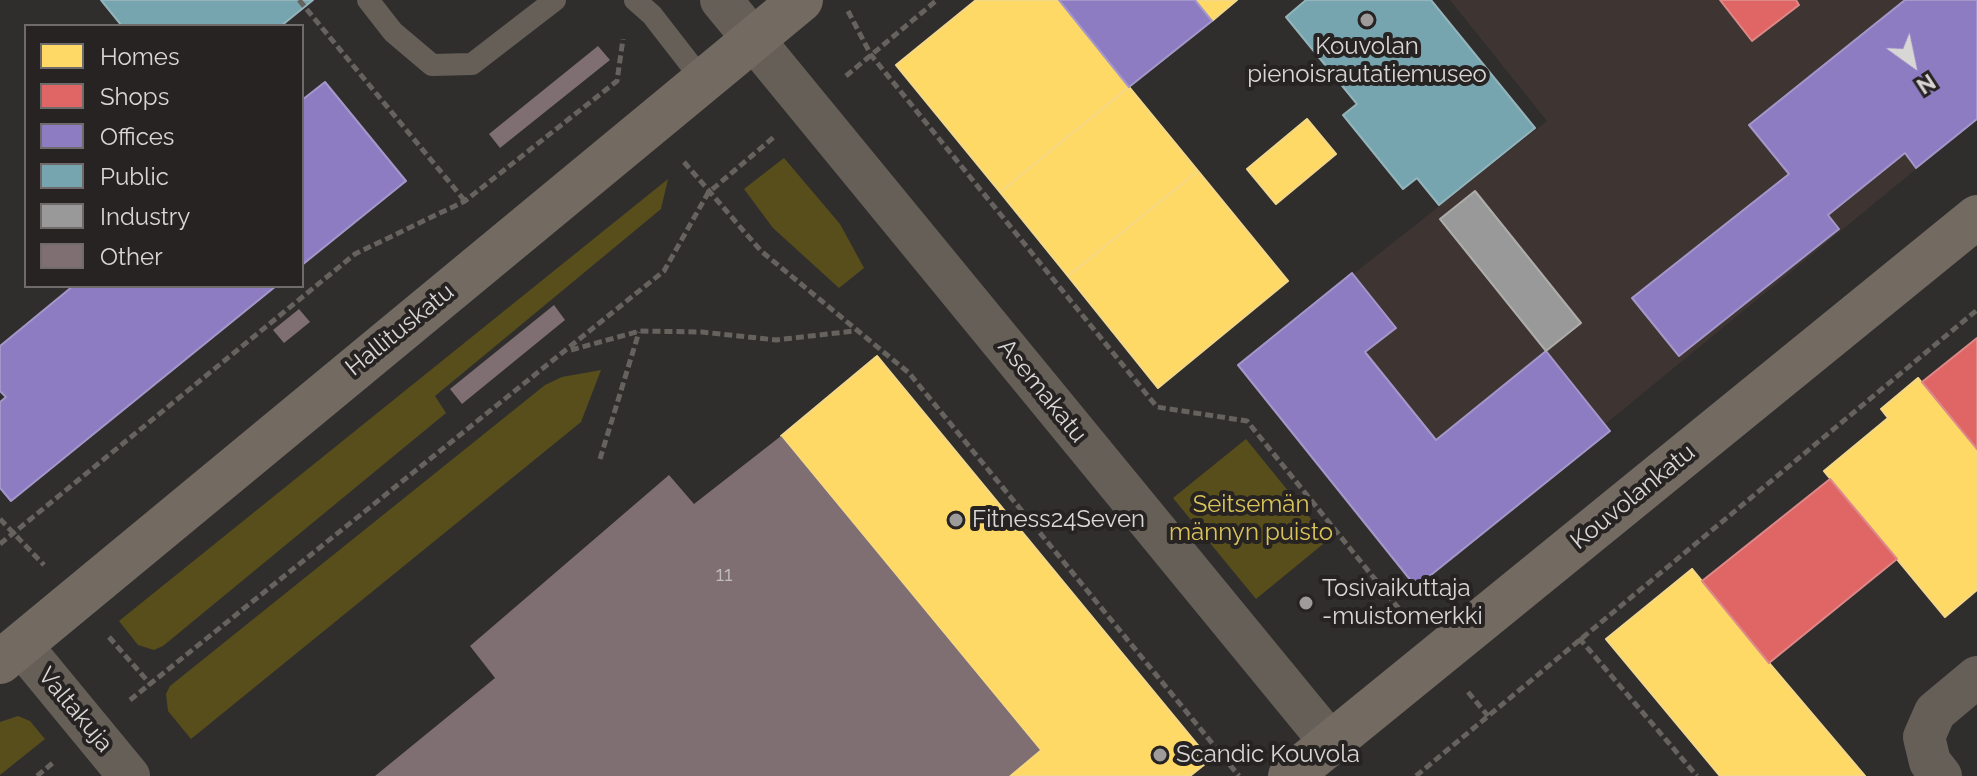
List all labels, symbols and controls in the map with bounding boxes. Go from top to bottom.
marker: Kouvolan pienoisrautatiemuseo [1358,11,1376,29]
legend [24,24,304,288]
north arrow [1873,24,1953,104]
place label: Kouvolan pienoisrautatiemuseo [1247,33,1487,89]
text: Homes [100,42,180,71]
text: N [1912,69,1940,100]
text: Shops [100,82,169,111]
text: Offices [100,122,174,151]
text: Public [100,162,169,191]
text: Industry [100,202,190,231]
text: Other [100,242,163,271]
street label: Hallituskatu [340,278,460,382]
street label: Asemakatu [992,333,1092,449]
street label: Kouvolankatu [1565,438,1701,556]
park label: Seitsemän männyn puisto [1169,491,1333,547]
place label: Fitness24Seven [972,506,1145,534]
marker: Fitness24Seven [947,511,965,529]
house number: 11 [715,563,733,587]
place label: Tosivaikuttaja -muistomerkki [1322,575,1483,631]
marker: Tosivaikuttaja -muistomerkki [1297,594,1315,612]
street label: Valtakuja [31,662,119,758]
place label: Scandic Kouvola [1176,741,1360,769]
marker: Scandic Kouvola [1151,746,1169,764]

